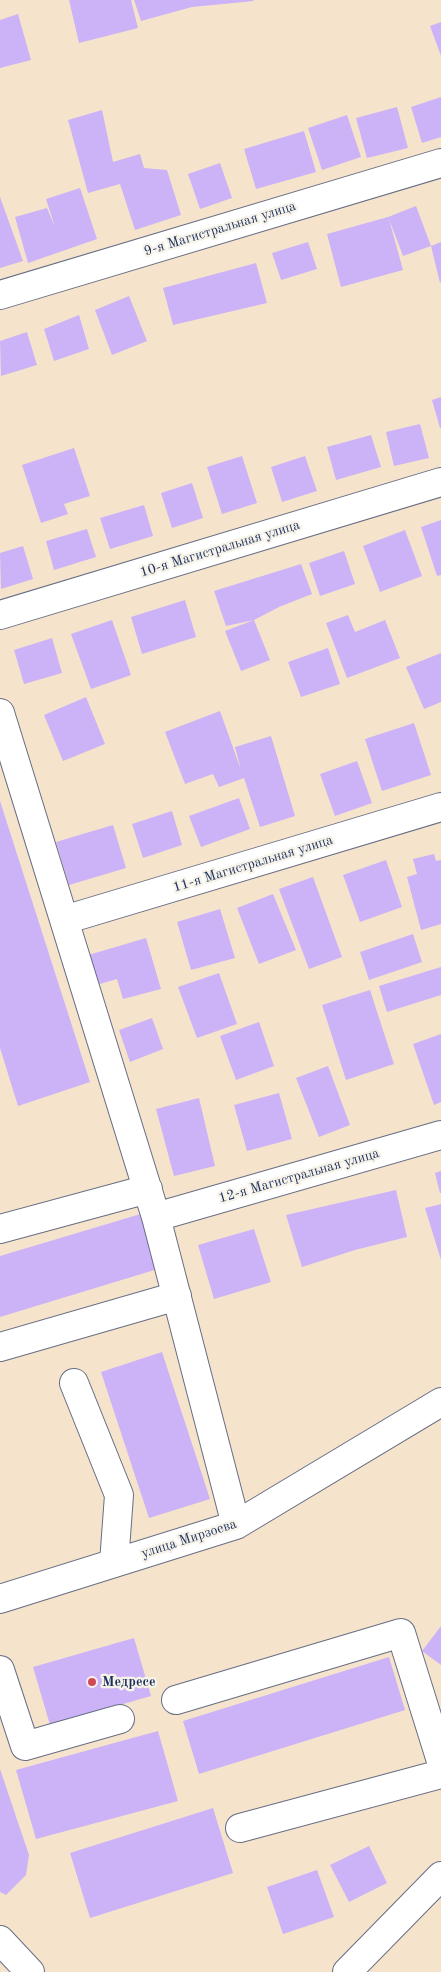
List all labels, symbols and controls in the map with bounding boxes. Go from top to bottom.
street label: 9-я Магистральная улица [142,198,298,260]
street label: 10-я Магистральная улица [138,517,302,581]
street label: 11-я Магистральная улица [171,832,335,896]
street label: 12-я Магистральная улица [217,1145,381,1207]
street label: улица Мирзоева [139,1516,239,1562]
place label: Медресе [102,1674,156,1690]
marker: Медресе [86,1676,98,1688]

